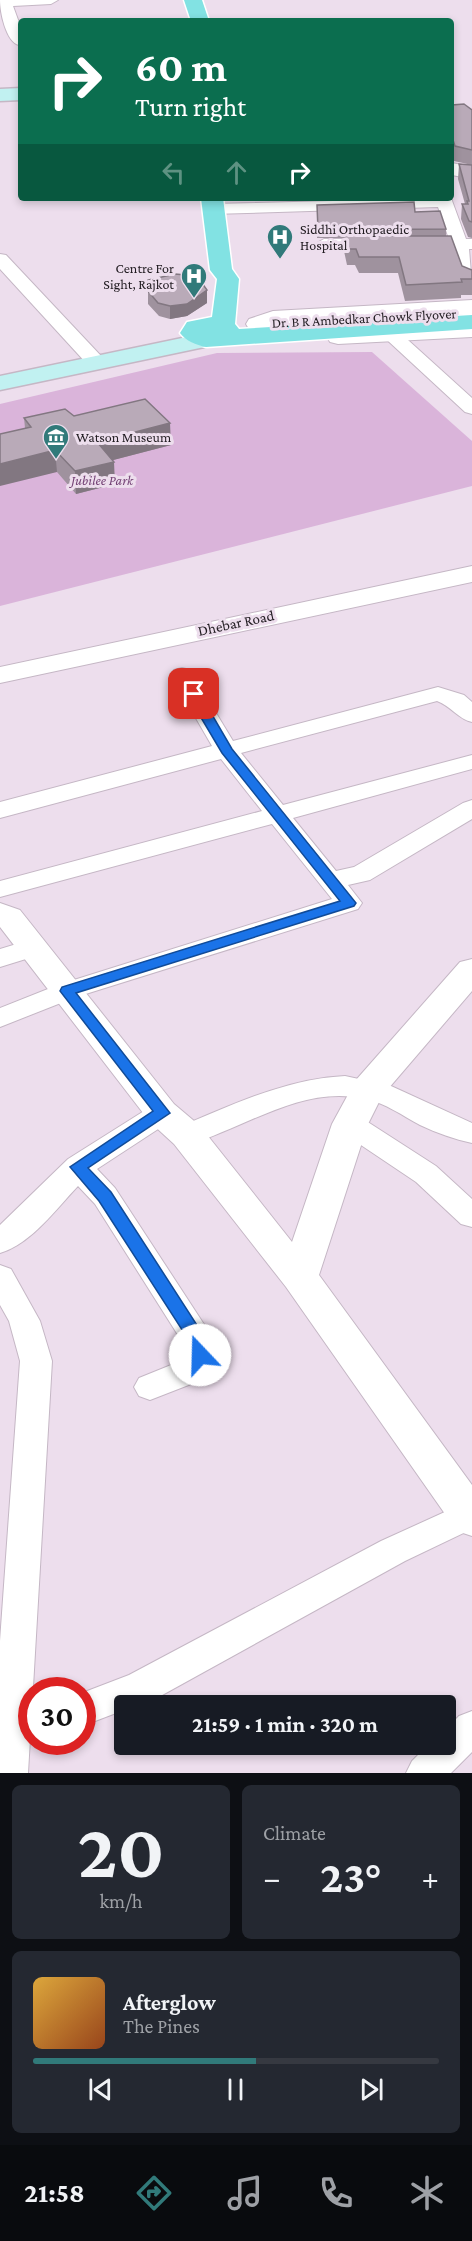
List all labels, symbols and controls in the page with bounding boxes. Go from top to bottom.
icon: right [36,42,114,120]
text: 60 m [135,43,227,90]
text: Turn right [135,92,246,122]
icon: left [157,156,190,189]
icon: ahead [220,156,253,189]
icon: right [283,156,316,189]
place label: Siddhi Orthopaedic Hospital [300,221,409,253]
hospital icon: Siddhi Orthopaedic Hospital [265,222,295,260]
place label: Centre For Sight, Rajkot [103,260,174,293]
hospital icon: Centre For Sight, Rajkot [179,261,209,299]
street label: Dr. B R Ambedkar Chowk Flyover [271,305,457,331]
museum icon: Watson Museum [41,422,71,460]
place label: Watson Museum [76,429,171,445]
park label: Jubilee Park [68,472,134,488]
street label: Dhebar Road [196,607,276,639]
pin [168,668,219,719]
icon: arrive [177,677,210,710]
position arrow [168,1323,232,1387]
speed limit sign: 30 [18,1677,96,1755]
text: 21:59 · 1 min · 320 m [192,1712,378,1737]
text: 20 [77,1807,165,1894]
text: Climate [263,1822,326,1844]
text: 23° [320,1852,382,1902]
text: − [263,1859,280,1896]
text: + [422,1859,439,1896]
text: km/h [99,1890,143,1912]
text: Afterglow [123,1990,216,2015]
text: The Pines [123,2015,200,2037]
icon: previous [84,2073,117,2106]
icon: pause [219,2073,252,2106]
icon: next [355,2073,388,2106]
icon: directions [133,2172,175,2214]
icon: music [224,2172,266,2214]
icon: phone [315,2172,357,2214]
icon: climate [406,2172,448,2214]
text: 21:58 [24,2178,85,2208]

